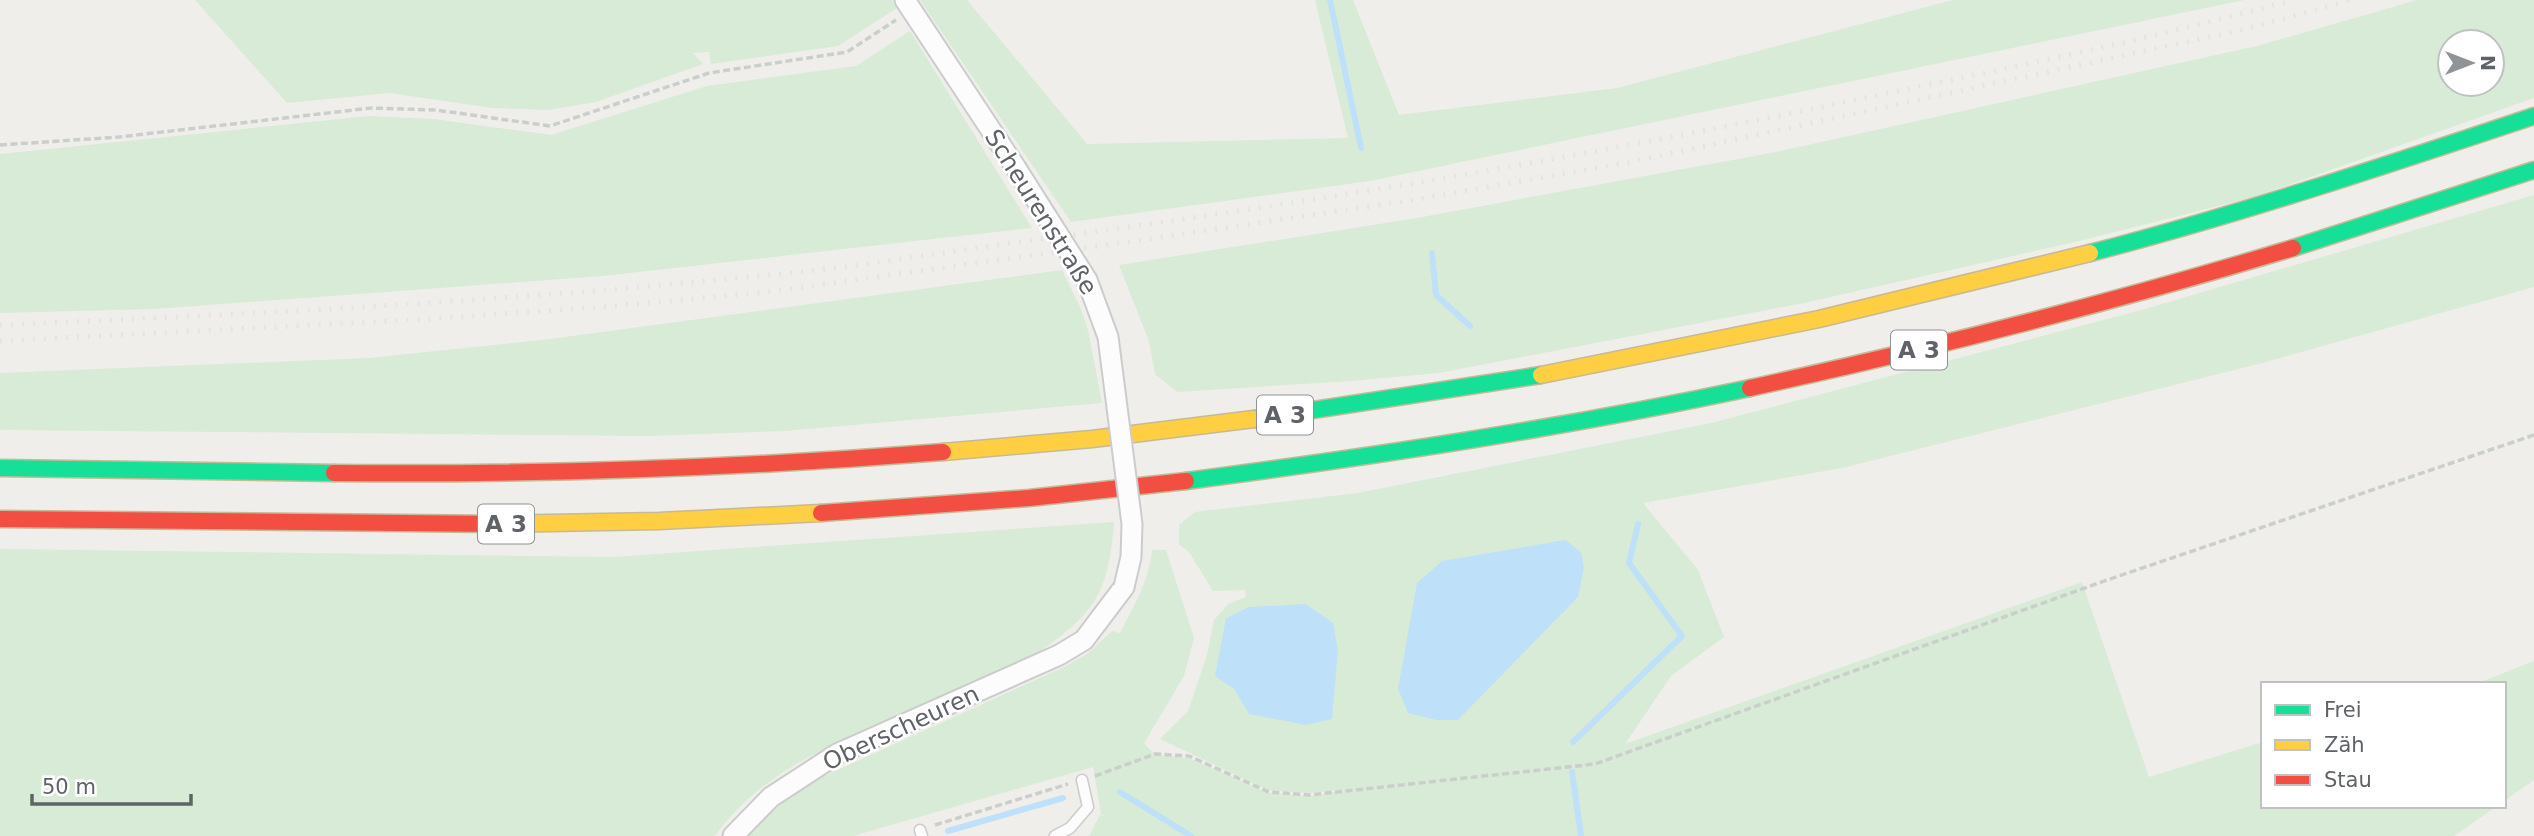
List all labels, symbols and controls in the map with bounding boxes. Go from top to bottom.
north arrow [2436,28,2506,98]
text: N [2477,55,2499,71]
street label: Scheurenstraße [979,124,1103,300]
road number: A 3 [1891,330,1947,370]
road number: A 3 [1257,396,1313,434]
road number: A 3 [478,504,534,544]
street label: Oberscheuren [819,680,983,776]
legend [2261,682,2506,808]
text: Frei [2324,698,2361,722]
text: Zäh [2324,733,2365,757]
scale bar [32,762,191,806]
text: Stau [2324,768,2372,792]
text: 50 m [42,775,96,799]

